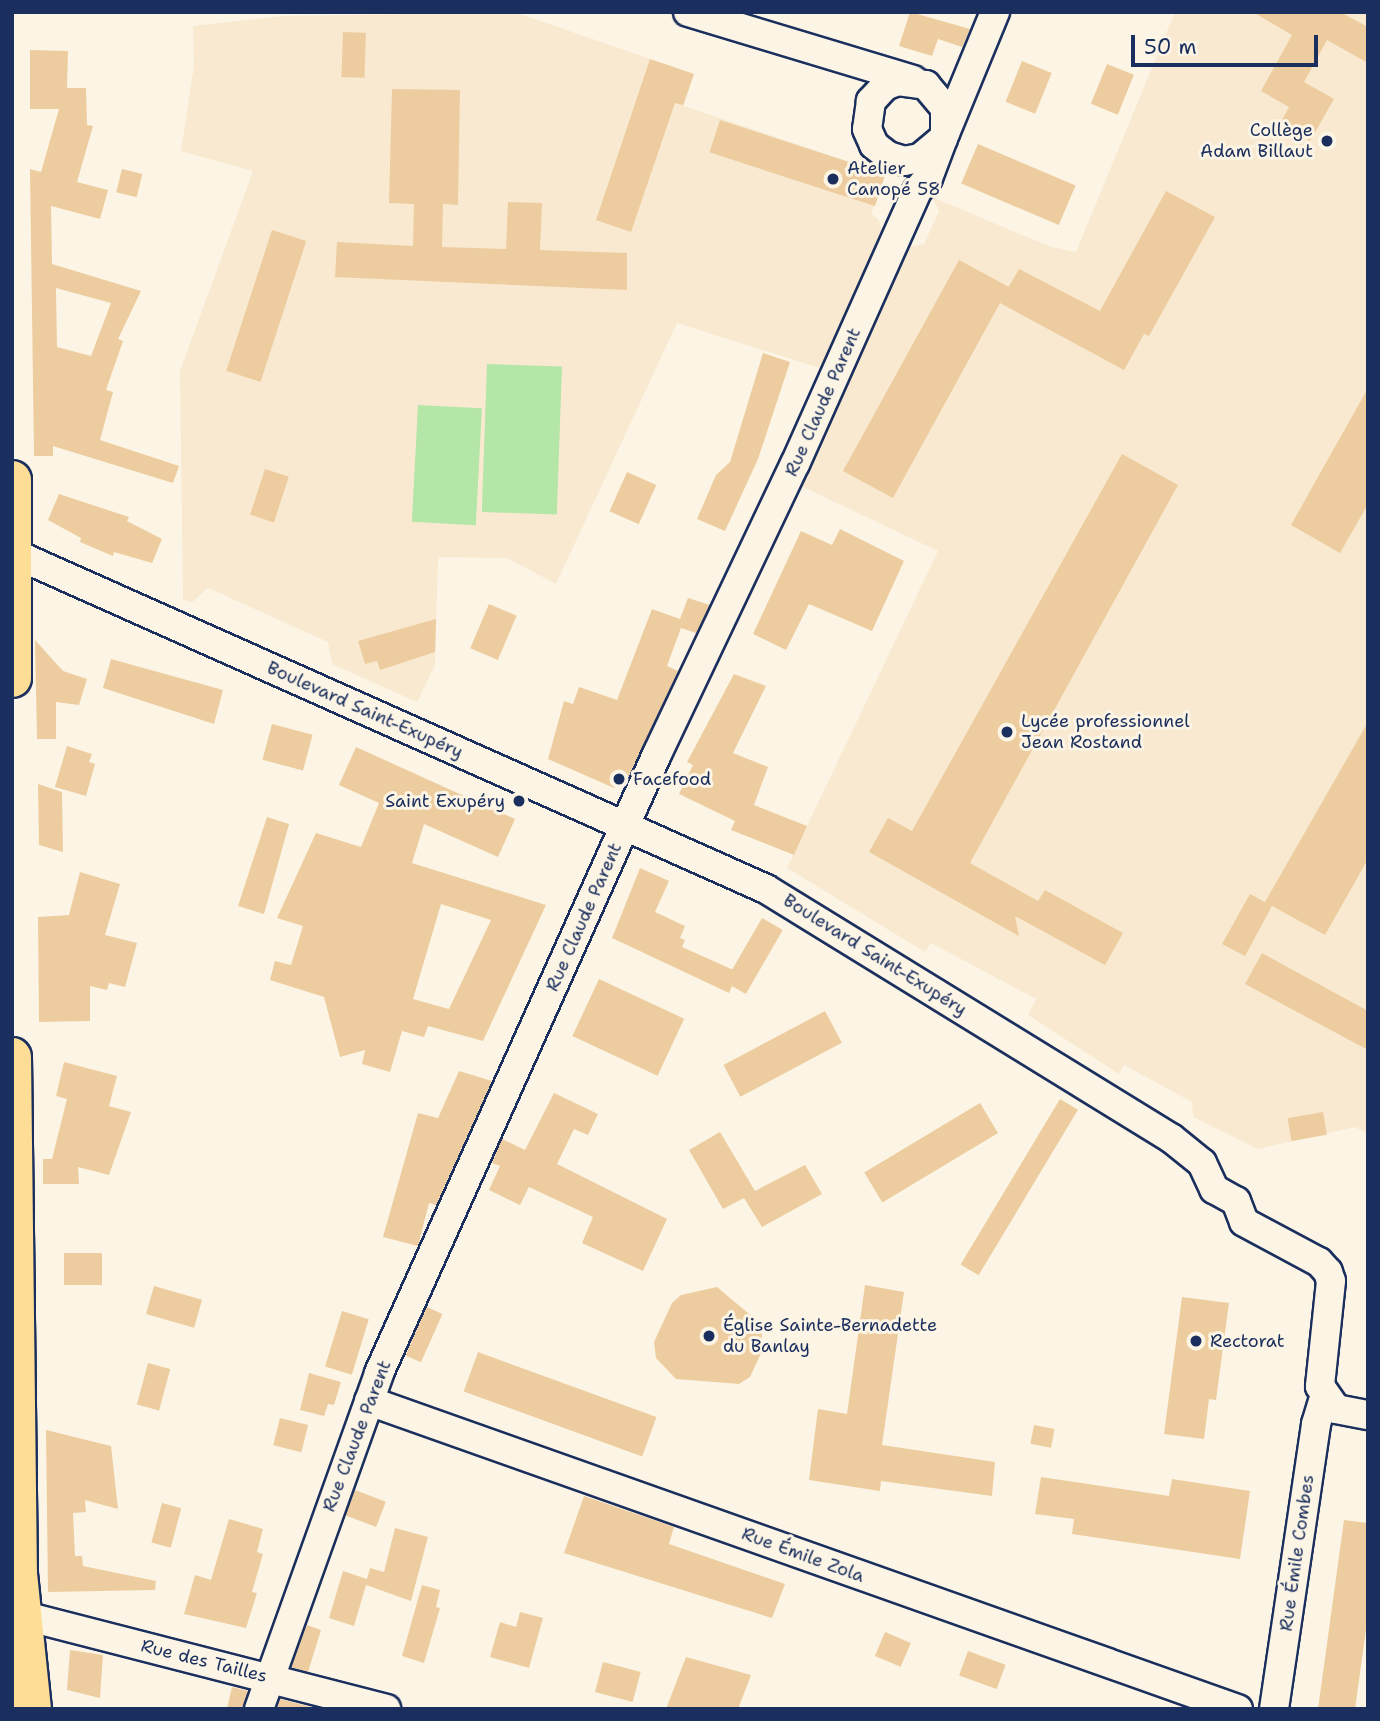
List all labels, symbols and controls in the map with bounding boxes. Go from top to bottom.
scale bar [1135,21,1322,65]
text: 50 m [1144,33,1197,61]
place label: Collège Adam Billaut [1200,120,1313,162]
marker: Collège Adam Billaut [1319,133,1335,149]
place label: Atelier Canopé 58 [847,158,941,200]
marker: Atelier Canopé 58 [825,171,841,187]
street label: Rue Claude Parent [780,324,866,480]
street label: Boulevard Saint-Exupéry [264,657,466,763]
place label: Lycée professionnel Jean Rostand [1021,711,1190,754]
marker: Lycée professionnel Jean Rostand [999,724,1015,740]
place label: Facefood [633,768,711,790]
marker: Facefood [611,771,627,787]
place label: Saint Exupéry [385,790,505,812]
marker: Saint Exupéry [511,793,527,809]
street label: Rue Claude Parent [541,839,627,995]
street label: Boulevard Saint-Exupéry [779,890,971,1020]
place label: Église Sainte-Bernadette du Banlay [723,1315,937,1358]
marker: Église Sainte-Bernadette du Banlay [701,1328,717,1344]
place label: Rectorat [1210,1330,1285,1352]
marker: Rectorat [1188,1333,1204,1349]
street label: Rue Claude Parent [318,1357,396,1515]
street label: Rue Émile Combes [1275,1473,1319,1633]
street label: Rue Émile Zola [739,1523,867,1587]
street label: Rue des Tailles [139,1635,269,1687]

